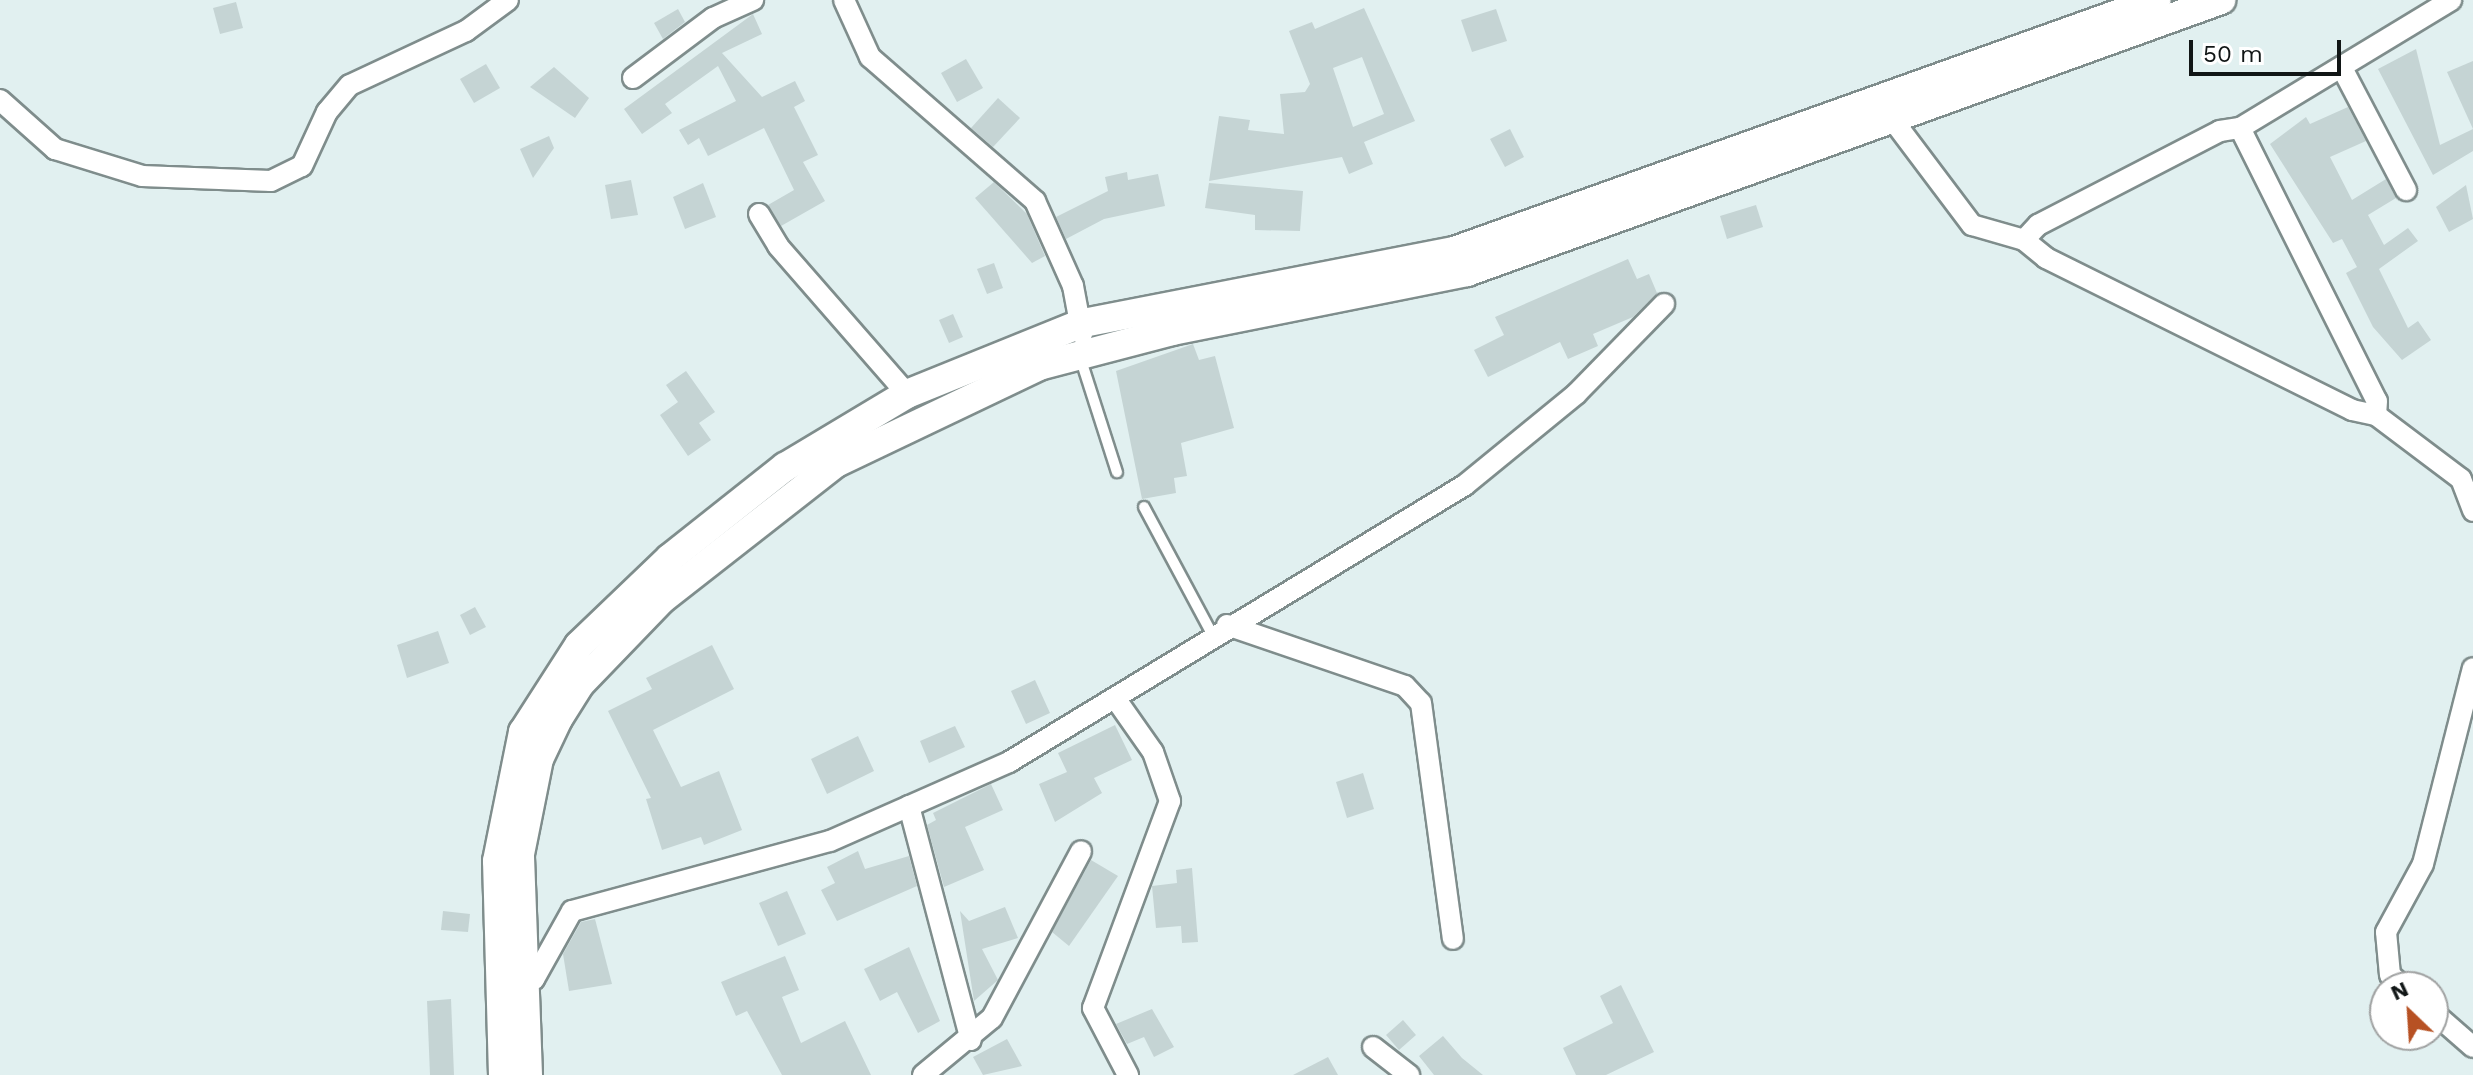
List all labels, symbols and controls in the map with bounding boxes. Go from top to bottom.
scale bar [2193,24,2345,74]
text: 50 m [2203,40,2263,68]
north arrow [2369,971,2449,1051]
text: N [2387,976,2412,1005]

